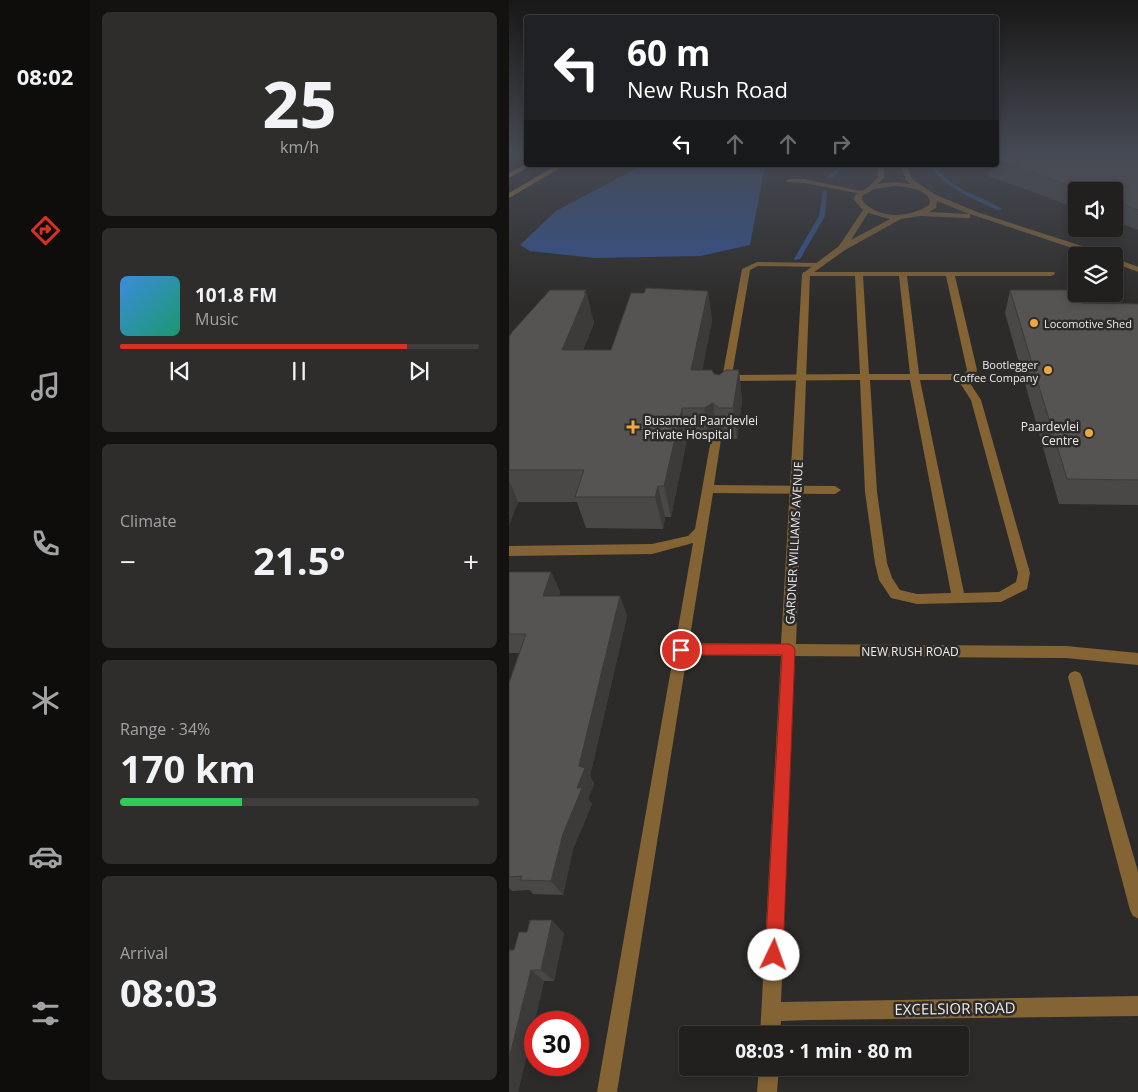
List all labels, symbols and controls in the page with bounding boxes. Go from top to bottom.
text: 60 m [627,29,710,76]
icon: left [544,35,609,100]
text: 25 [262,59,337,147]
text: 08:02 [17,61,73,91]
text: New Rush Road [627,74,788,104]
icon: left [668,130,696,158]
icon: ahead [721,130,749,158]
icon: ahead [774,130,802,158]
icon: right [827,130,855,158]
text: km/h [280,136,319,158]
map controls [1068,182,1123,302]
button: sound [1068,182,1123,237]
icon: directions [28,213,63,248]
button: layers [1068,247,1123,302]
text: 101.8 FM [195,282,277,308]
text: Music [195,308,239,330]
place label: Locomotive Shed [1044,316,1132,331]
marker: Locomotive Shed [1028,317,1040,329]
icon: previous [166,357,194,385]
icon: pause [285,357,313,385]
icon: next [405,357,433,385]
place label: Bootlegger Coffee Company [953,357,1038,385]
marker: Bootlegger Coffee Company [1042,364,1054,376]
icon: music [28,369,63,404]
place label: Busamed Paardevlei Private Hospital [644,412,758,443]
place label: Paardevlei Centre [1021,418,1079,449]
marker: Busamed Paardevlei Private Hospital [626,420,640,434]
marker: Paardevlei Centre [1083,427,1095,439]
street label: GARDNER WILLIAMS AVENUE [781,461,807,625]
text: Climate [120,510,177,532]
icon: phone [28,526,63,561]
text: 21.5° [253,534,346,586]
text: − [120,542,136,580]
text: + [463,542,479,580]
pin [660,629,702,671]
icon: arrive [667,636,695,664]
street label: NEW RUSH ROAD [861,643,959,660]
icon: climate [28,683,63,718]
text: Range · 34% [120,718,210,740]
text: 170 km [120,742,256,794]
icon: car [28,839,63,874]
position arrow [747,928,799,980]
text: Arrival [120,942,168,964]
text: 08:03 [120,966,218,1018]
icon: filters [28,996,63,1031]
street label: EXCELSIOR ROAD [894,997,1016,1019]
speed limit sign: 30 [524,1011,589,1076]
text: 08:03 · 1 min · 80 m [735,1038,913,1064]

